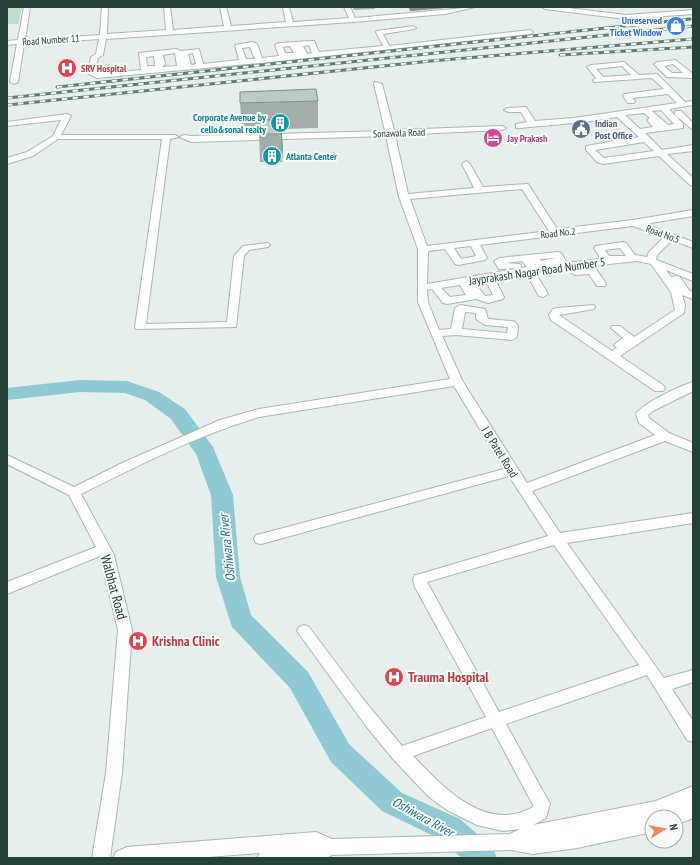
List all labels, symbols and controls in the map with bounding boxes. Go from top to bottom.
place label: Unreserved Ticket Window [610,14,663,39]
shop icon: Unreserved Ticket Window [665,15,687,37]
street label: Road Number 11 [22,32,80,48]
hospital icon: SRV Hospital [56,57,78,79]
place label: SRV Hospital [81,62,127,75]
place label: Corporate Avenue by cello&sonal realty [193,111,267,136]
building icon: Corporate Avenue by cello&sonal realty [269,112,291,134]
place label: Indian Post Office [595,117,633,142]
public building icon: Indian Post Office [570,118,592,140]
street label: Sonawala Road [373,126,425,140]
hotel icon: Jay Prakash [482,127,504,149]
place label: Jay Prakash [506,132,548,145]
building icon: Atlanta Center [261,145,283,167]
place label: Atlanta Center [285,150,337,163]
street label: Road No.5 [644,222,682,246]
street label: Road No.2 [540,224,576,242]
street label: Jayprakash Nagar Road Number 5 [467,254,606,288]
street label: I B Patel Road [478,424,522,480]
water label: Oshiwara River [215,511,239,582]
street label: Walbhat Road [97,553,131,621]
hospital icon: Krishna Clinic [127,630,149,652]
place label: Krishna Clinic [152,632,220,650]
hospital icon: Trauma Hospital [383,666,405,688]
place label: Trauma Hospital [408,668,489,686]
water label: Oshiwara River [389,793,459,842]
north arrow [644,809,684,849]
text: N [666,823,681,831]

